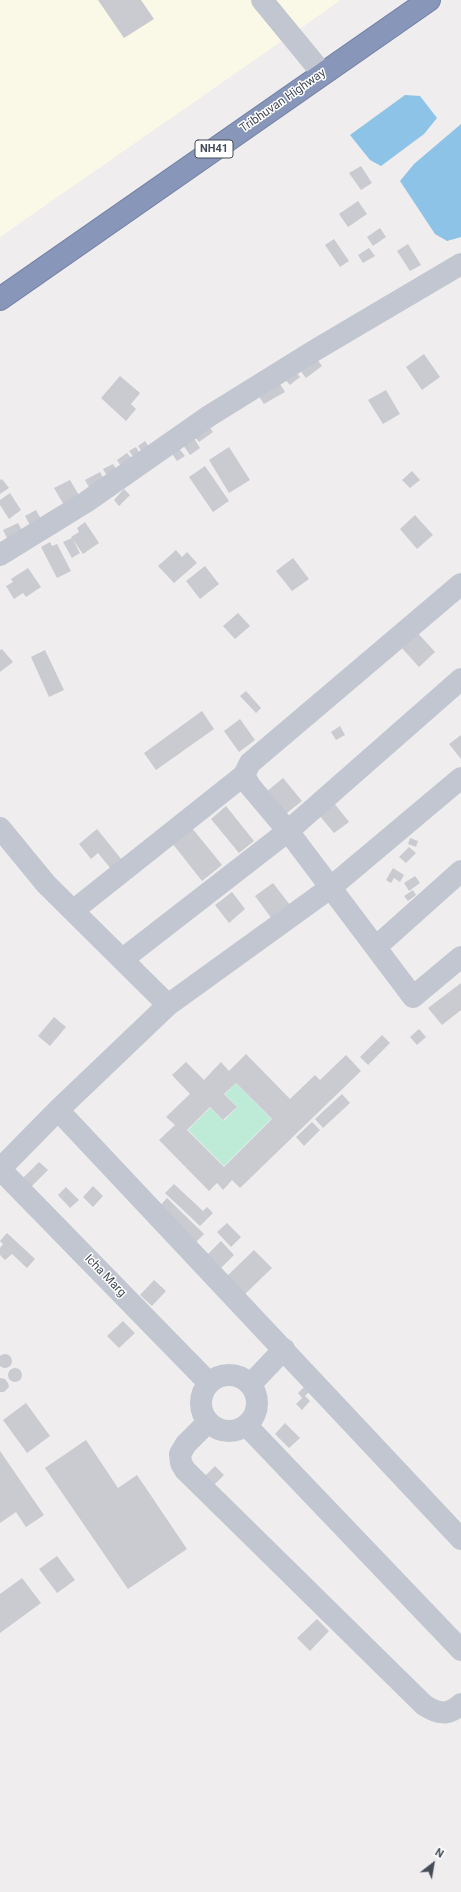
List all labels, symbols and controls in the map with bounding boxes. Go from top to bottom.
street label: Tribhuvan Highway [237,66,329,136]
road number: NH41 [195,140,233,158]
street label: Icha Marg [81,1252,129,1300]
north arrow [413,1844,453,1884]
text: N [433,1846,446,1861]

